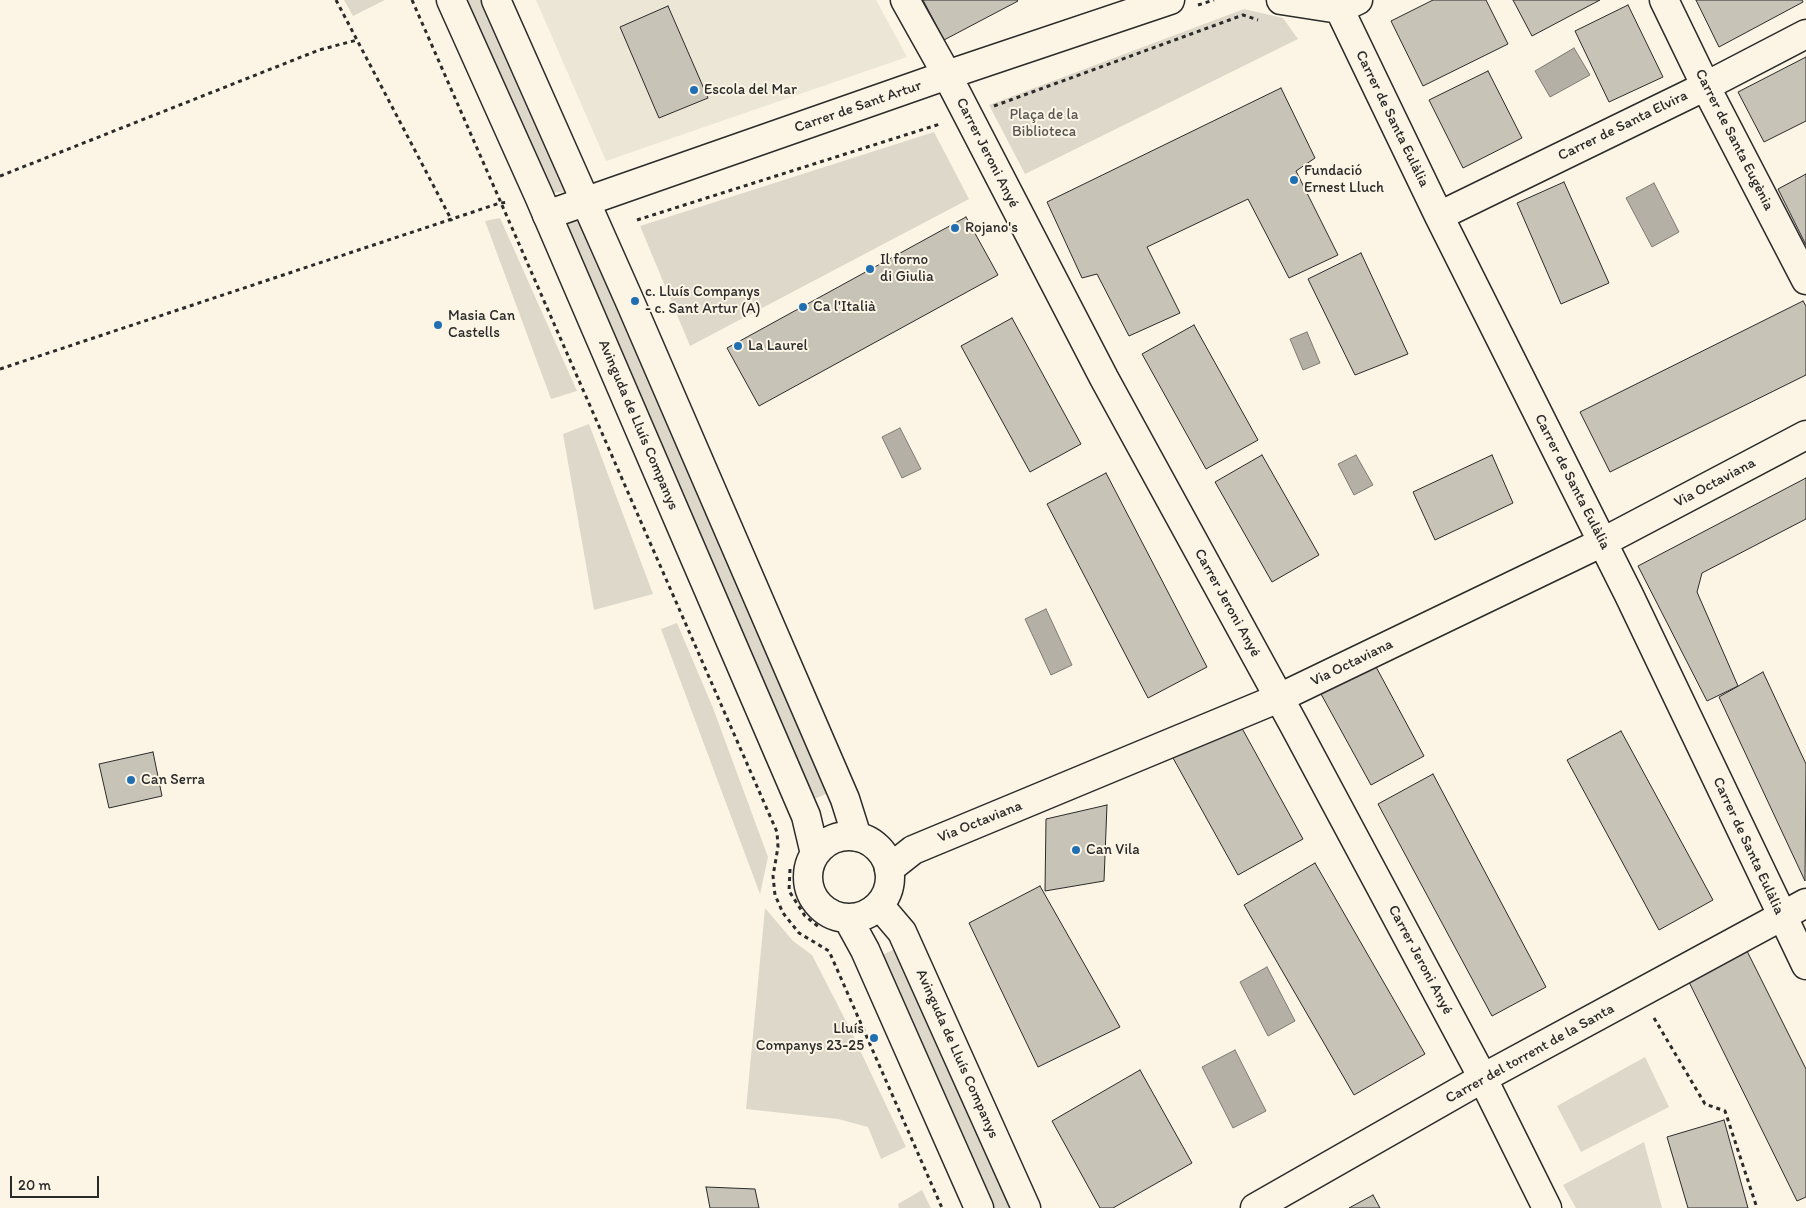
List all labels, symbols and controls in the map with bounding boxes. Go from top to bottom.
street label: Carrer de Santa Eulàlia [1351,48,1433,190]
street label: Carrer de Santa Eugènia [1690,66,1778,214]
street label: Carrer de Sant Artur [792,77,924,137]
place label: Escola del Mar [704,81,797,99]
marker: Escola del Mar [688,84,700,96]
street label: Carrer de Santa Elvira [1555,87,1691,165]
street label: Carrer Jeroni Anyé [952,95,1022,211]
park label: Plaça de la Biblioteca [1009,106,1079,141]
place label: Fundació Ernest Lluch [1304,162,1384,197]
marker: Fundació Ernest Lluch [1288,174,1300,186]
place label: Rojano's [965,219,1018,237]
marker: Rojano's [949,222,961,234]
place label: Il forno di Giulia [880,251,934,286]
marker: Il forno di Giulia [864,263,876,275]
place label: c. Lluís Companys - c. Sant Artur (A) [645,283,760,318]
marker: c. Lluís Companys - c. Sant Artur (A) [629,295,641,307]
place label: Ca l'Italià [813,298,876,316]
marker: Ca l'Italià [797,301,809,313]
place label: Masia Can Castells [448,307,515,342]
marker: Masia Can Castells [432,319,444,331]
street label: Avinguda de Lluís Companys [594,337,682,513]
place label: La Laurel [748,337,808,355]
marker: La Laurel [732,340,744,352]
street label: Carrer de Santa Eulàlia [1530,411,1614,553]
street label: Via Octaviana [1671,454,1759,512]
street label: Carrer Jeroni Anyé [1190,546,1264,660]
street label: Via Octaviana [1308,635,1396,691]
place label: Can Serra [141,771,205,789]
marker: Can Serra [125,774,137,786]
street label: Carrer de Santa Eulàlia [1708,774,1788,918]
street label: Via Octaviana [935,797,1025,847]
place label: Can Vila [1086,841,1140,859]
marker: Can Vila [1070,844,1082,856]
street label: Carrer Jeroni Anyé [1384,902,1456,1018]
street label: Avinguda de Lluís Companys [912,967,1002,1141]
street label: Carrer del torrent de la Santa [1443,1000,1617,1108]
place label: Lluís Companys 23-25 [756,1020,864,1055]
marker: Lluís Companys 23-25 [868,1032,880,1044]
scale bar [12,1166,101,1198]
text: 20 m [18,1176,51,1194]

